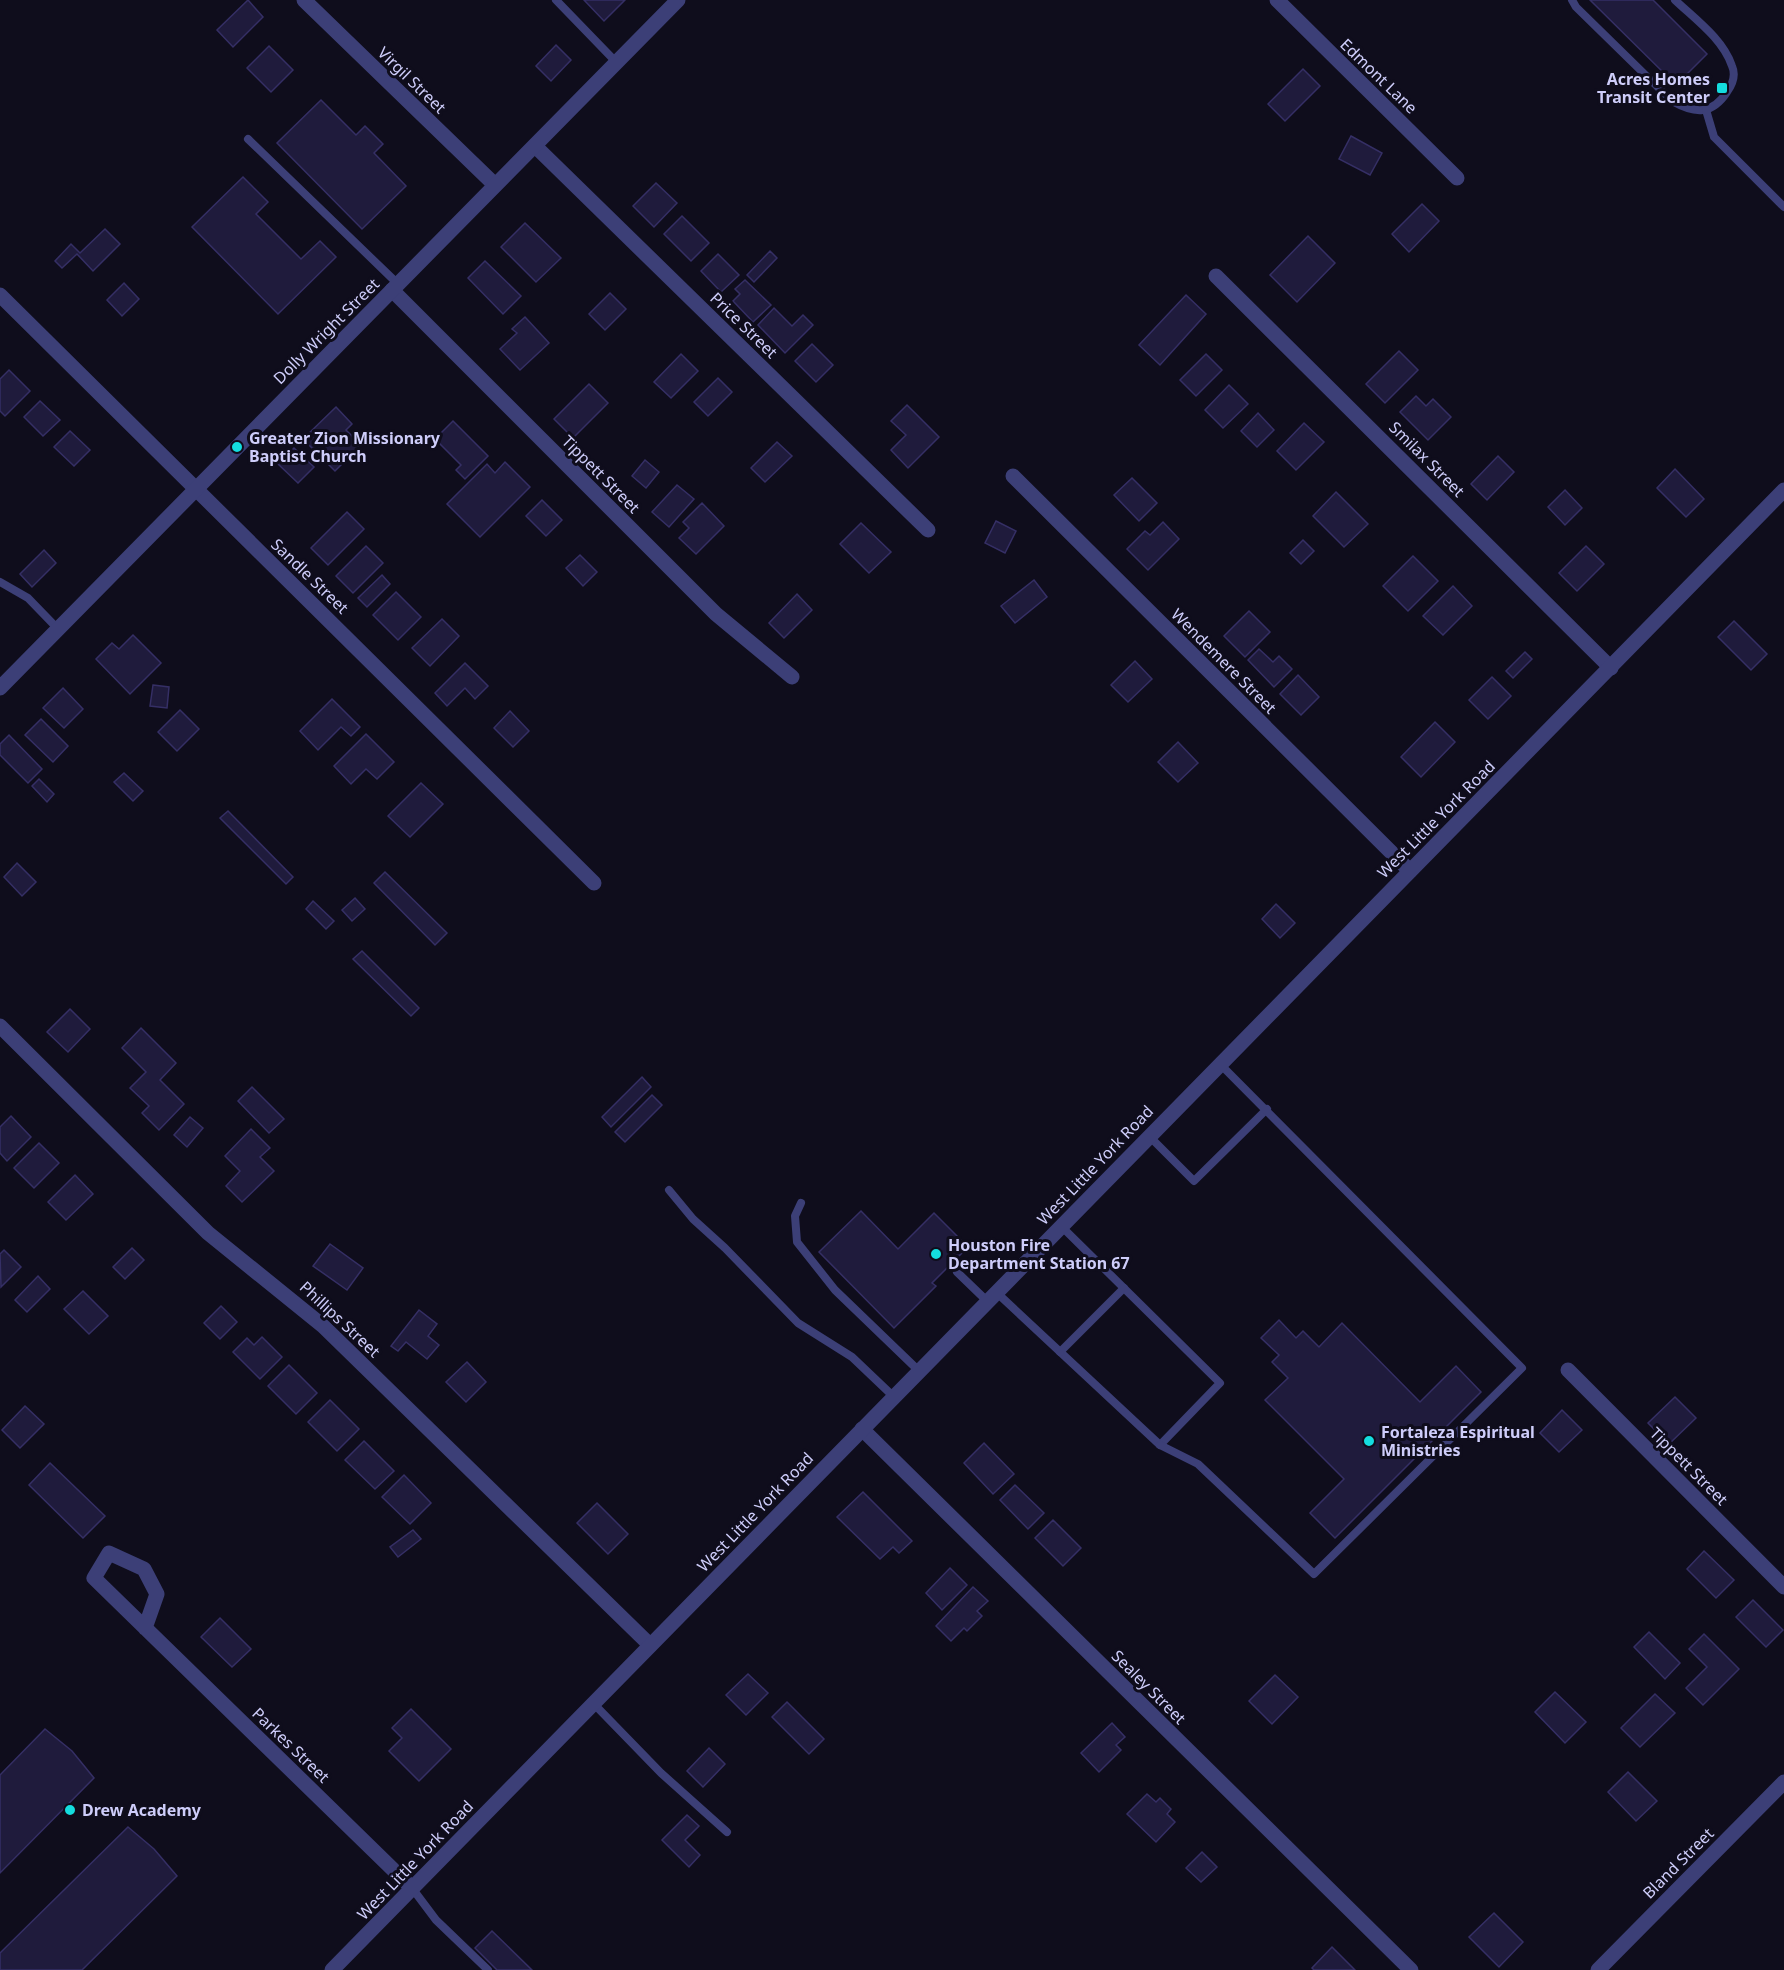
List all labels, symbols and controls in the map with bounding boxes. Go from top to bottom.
street label: Edmont Lane [1336,34,1422,118]
street label: Virgil Street [373,42,451,118]
place label: Acres Homes Transit Center [1597,68,1710,108]
marker: Acres Homes Transit Center [1715,81,1729,95]
street label: Dolly Wright Street [268,273,384,389]
street label: Price Street [705,287,783,363]
street label: Smilax Street [1384,416,1470,502]
place label: Greater Zion Missionary Baptist Church [249,427,441,467]
street label: Tippett Street [557,430,645,518]
marker: Greater Zion Missionary Baptist Church [230,440,244,454]
street label: Sandle Street [267,534,354,619]
street label: Wendemere Street [1167,604,1282,719]
street label: West Little York Road [1372,755,1500,883]
street label: West Little York Road [1032,1100,1158,1230]
place label: Houston Fire Department Station 67 [948,1234,1130,1274]
marker: Houston Fire Department Station 67 [929,1247,943,1261]
street label: Phillips Street [295,1276,385,1362]
place label: Fortaleza Espiritual Ministries [1381,1421,1535,1461]
street label: Tippett Street [1645,1422,1733,1510]
marker: Fortaleza Espiritual Ministries [1362,1434,1376,1448]
street label: West Little York Road [692,1447,818,1577]
street label: Sealey Street [1107,1645,1191,1729]
street label: Parkes Street [248,1703,335,1788]
street label: West Little York Road [352,1795,478,1925]
place label: Drew Academy [82,1799,202,1821]
marker: Drew Academy [63,1803,77,1817]
street label: Bland Street [1638,1823,1718,1903]

